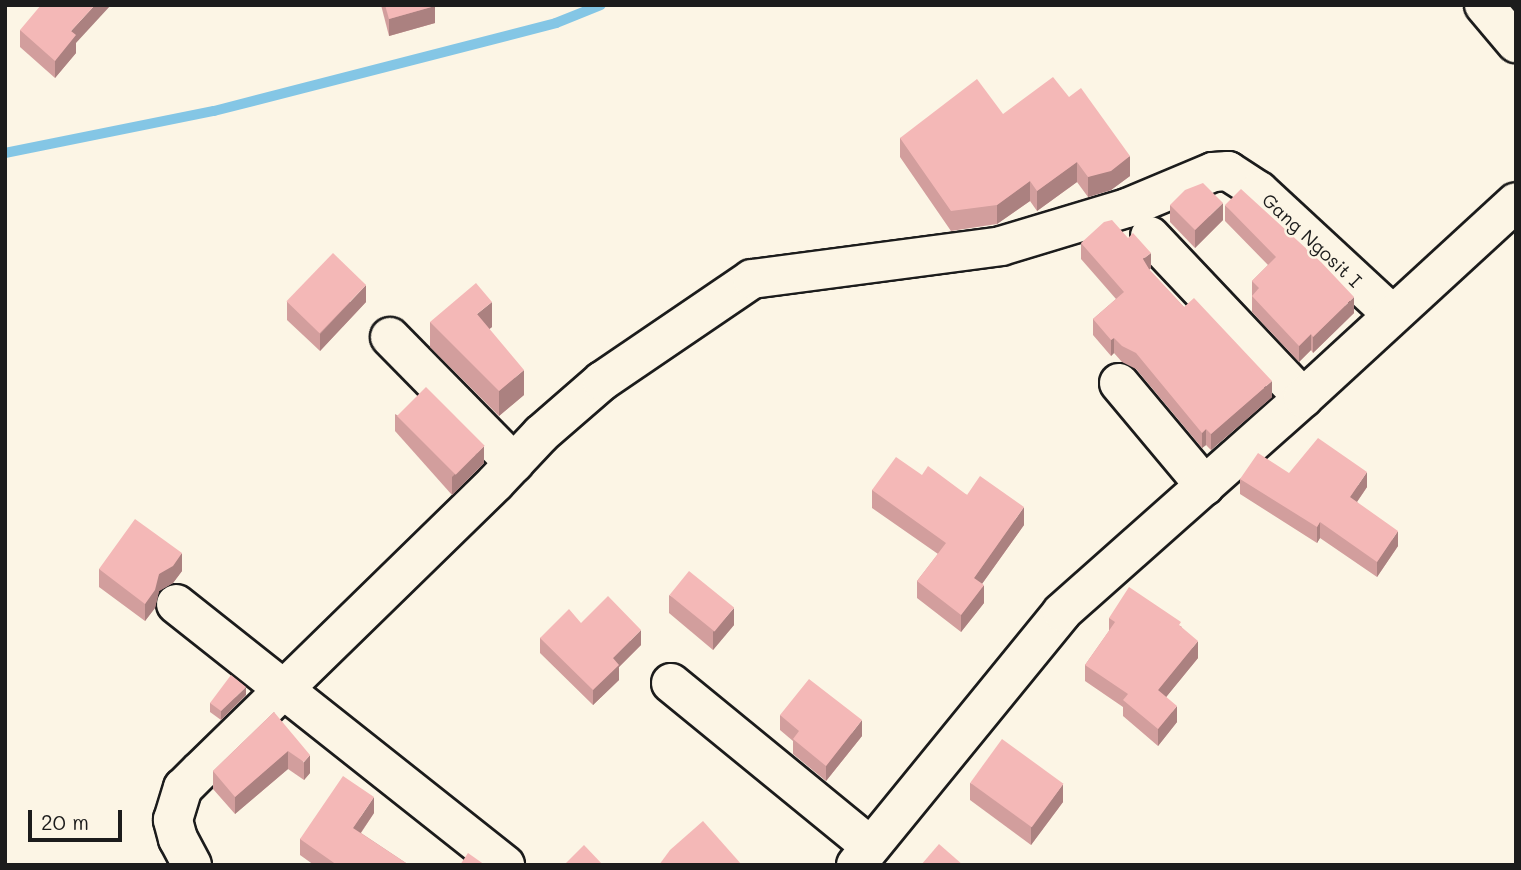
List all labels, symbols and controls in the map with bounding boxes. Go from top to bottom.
street label: Gang Ngosit I [1258,188,1366,292]
scale bar [32,796,126,840]
text: 20 m [41,808,89,835]

